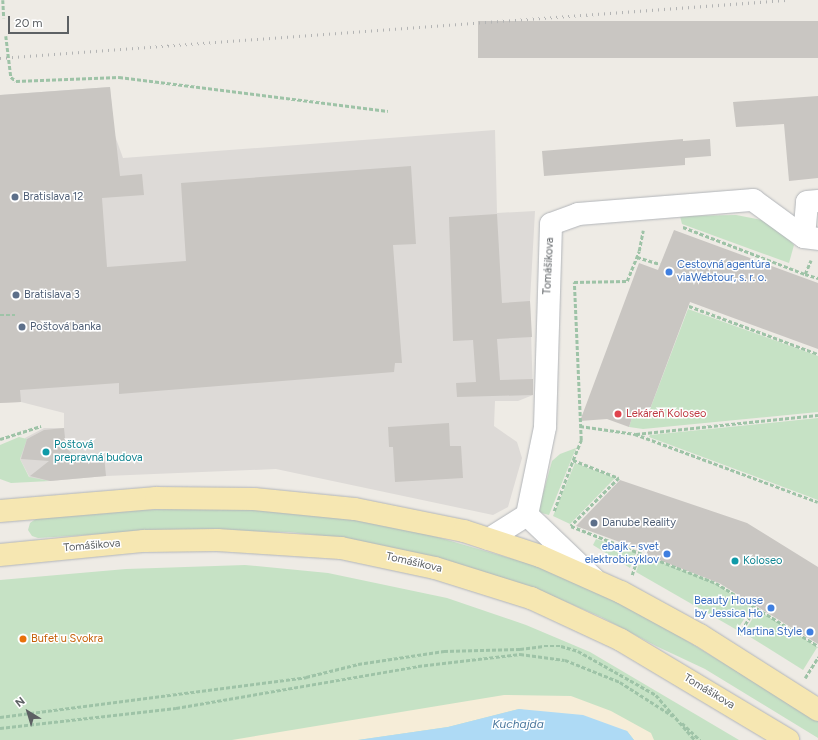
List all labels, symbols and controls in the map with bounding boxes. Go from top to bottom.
scale bar [10,8,71,34]
text: 20 m [15,16,43,30]
place label: Bratislava 12 [23,190,83,204]
marker: Bratislava 12 [10,192,20,202]
street label: Tomášikova [541,237,557,295]
place label: Cestovná agentúra viaWebtour, s. r. o. [677,259,770,285]
marker: Cestovná agentúra viaWebtour, s. r. o. [664,267,674,277]
place label: Bratislava 3 [24,288,80,302]
marker: Bratislava 3 [11,290,21,300]
place label: Poštová banka [30,320,101,334]
marker: Poštová banka [17,322,27,332]
place label: Lekáreň Koloseo [626,407,706,421]
marker: Lekáreň Koloseo [613,409,623,419]
place label: Poštová prepravná budova [54,439,143,465]
marker: Poštová prepravná budova [41,447,51,457]
place label: Danube Reality [602,516,676,530]
marker: Danube Reality [589,518,599,528]
street label: Tomášikova [63,537,121,555]
place label: ebajk - svet elektrobicyklov [585,541,659,567]
marker: ebajk - svet elektrobicyklov [662,549,672,559]
street label: Tomášikova [385,550,443,576]
place label: Koloseo [743,554,782,568]
marker: Koloseo [730,556,740,566]
place label: Beauty House by Jessica Ho [694,595,763,621]
marker: Beauty House by Jessica Ho [766,603,776,613]
place label: Martina Style [737,625,802,639]
marker: Martina Style [805,627,815,637]
place label: Bufet u Svokra [31,632,103,646]
marker: Bufet u Svokra [18,634,28,644]
street label: Tomášikova [681,672,737,712]
north arrow [8,692,48,732]
text: N [13,694,28,710]
water label: Kuchajda [492,718,544,732]

